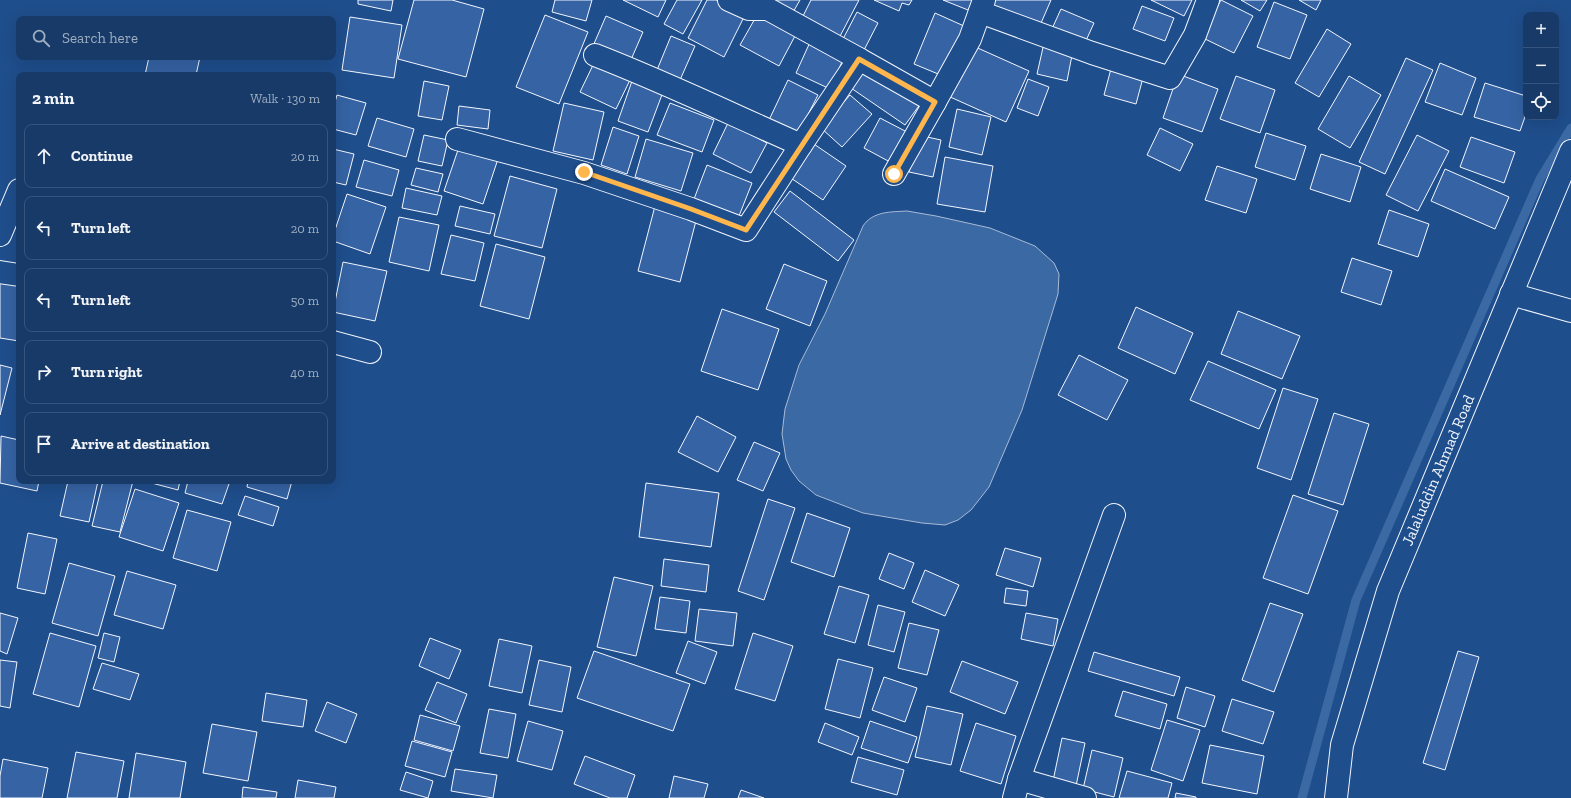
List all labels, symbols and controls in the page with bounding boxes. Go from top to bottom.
map controls [1523,12,1559,120]
button: + [1523,12,1559,48]
search box [16,16,336,60]
icon: search [30,27,52,49]
text: Search here [62,29,138,47]
button: − [1523,48,1559,84]
button: locate [1523,84,1559,120]
text: 2 min [32,88,74,108]
text: Walk · 130 m [250,91,320,106]
icon: ahead [33,145,55,167]
text: Continue [71,147,133,165]
text: 20 m [291,149,319,164]
route end [575,163,593,181]
route start [885,165,903,183]
icon: left [33,217,55,239]
text: Turn left [71,219,131,237]
text: 20 m [291,221,319,236]
icon: left [33,289,55,311]
text: Turn left [71,291,131,309]
text: 50 m [291,293,319,308]
icon: right [33,361,55,383]
text: Turn right [71,363,142,381]
text: 40 m [290,365,319,380]
street label: Jalaluddin Ahmad Road [1398,392,1478,548]
icon: arrive [33,433,55,455]
text: Arrive at destination [71,435,210,453]

